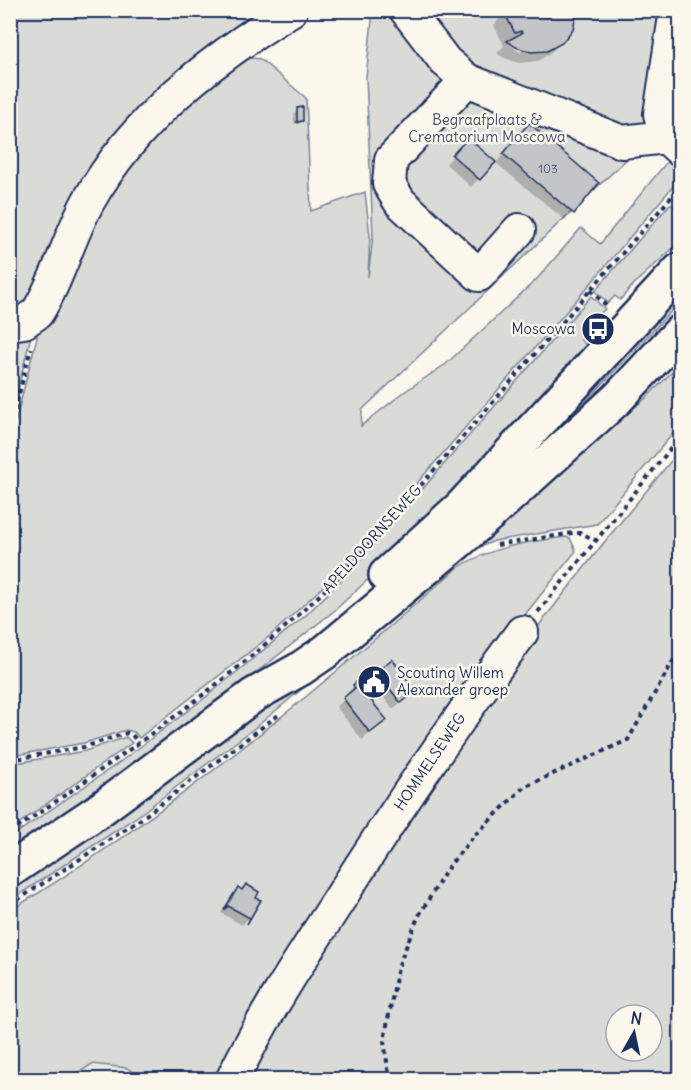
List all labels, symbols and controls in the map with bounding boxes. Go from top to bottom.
park label: Begraafplaats & Crematorium Moscowa [408,110,566,146]
house number: 103 [538,161,558,176]
bus stop icon: Moscowa [580,311,616,347]
place label: Moscowa [511,319,575,338]
street label: APELDOORNSEWEG [318,480,426,597]
place label: Scouting Willem Alexander groep [397,663,508,699]
public building icon: Scouting Willem Alexander groep [356,664,392,700]
street label: HOMMELSEWEG [390,709,469,814]
north arrow [604,1003,664,1063]
text: N [629,1007,643,1029]

